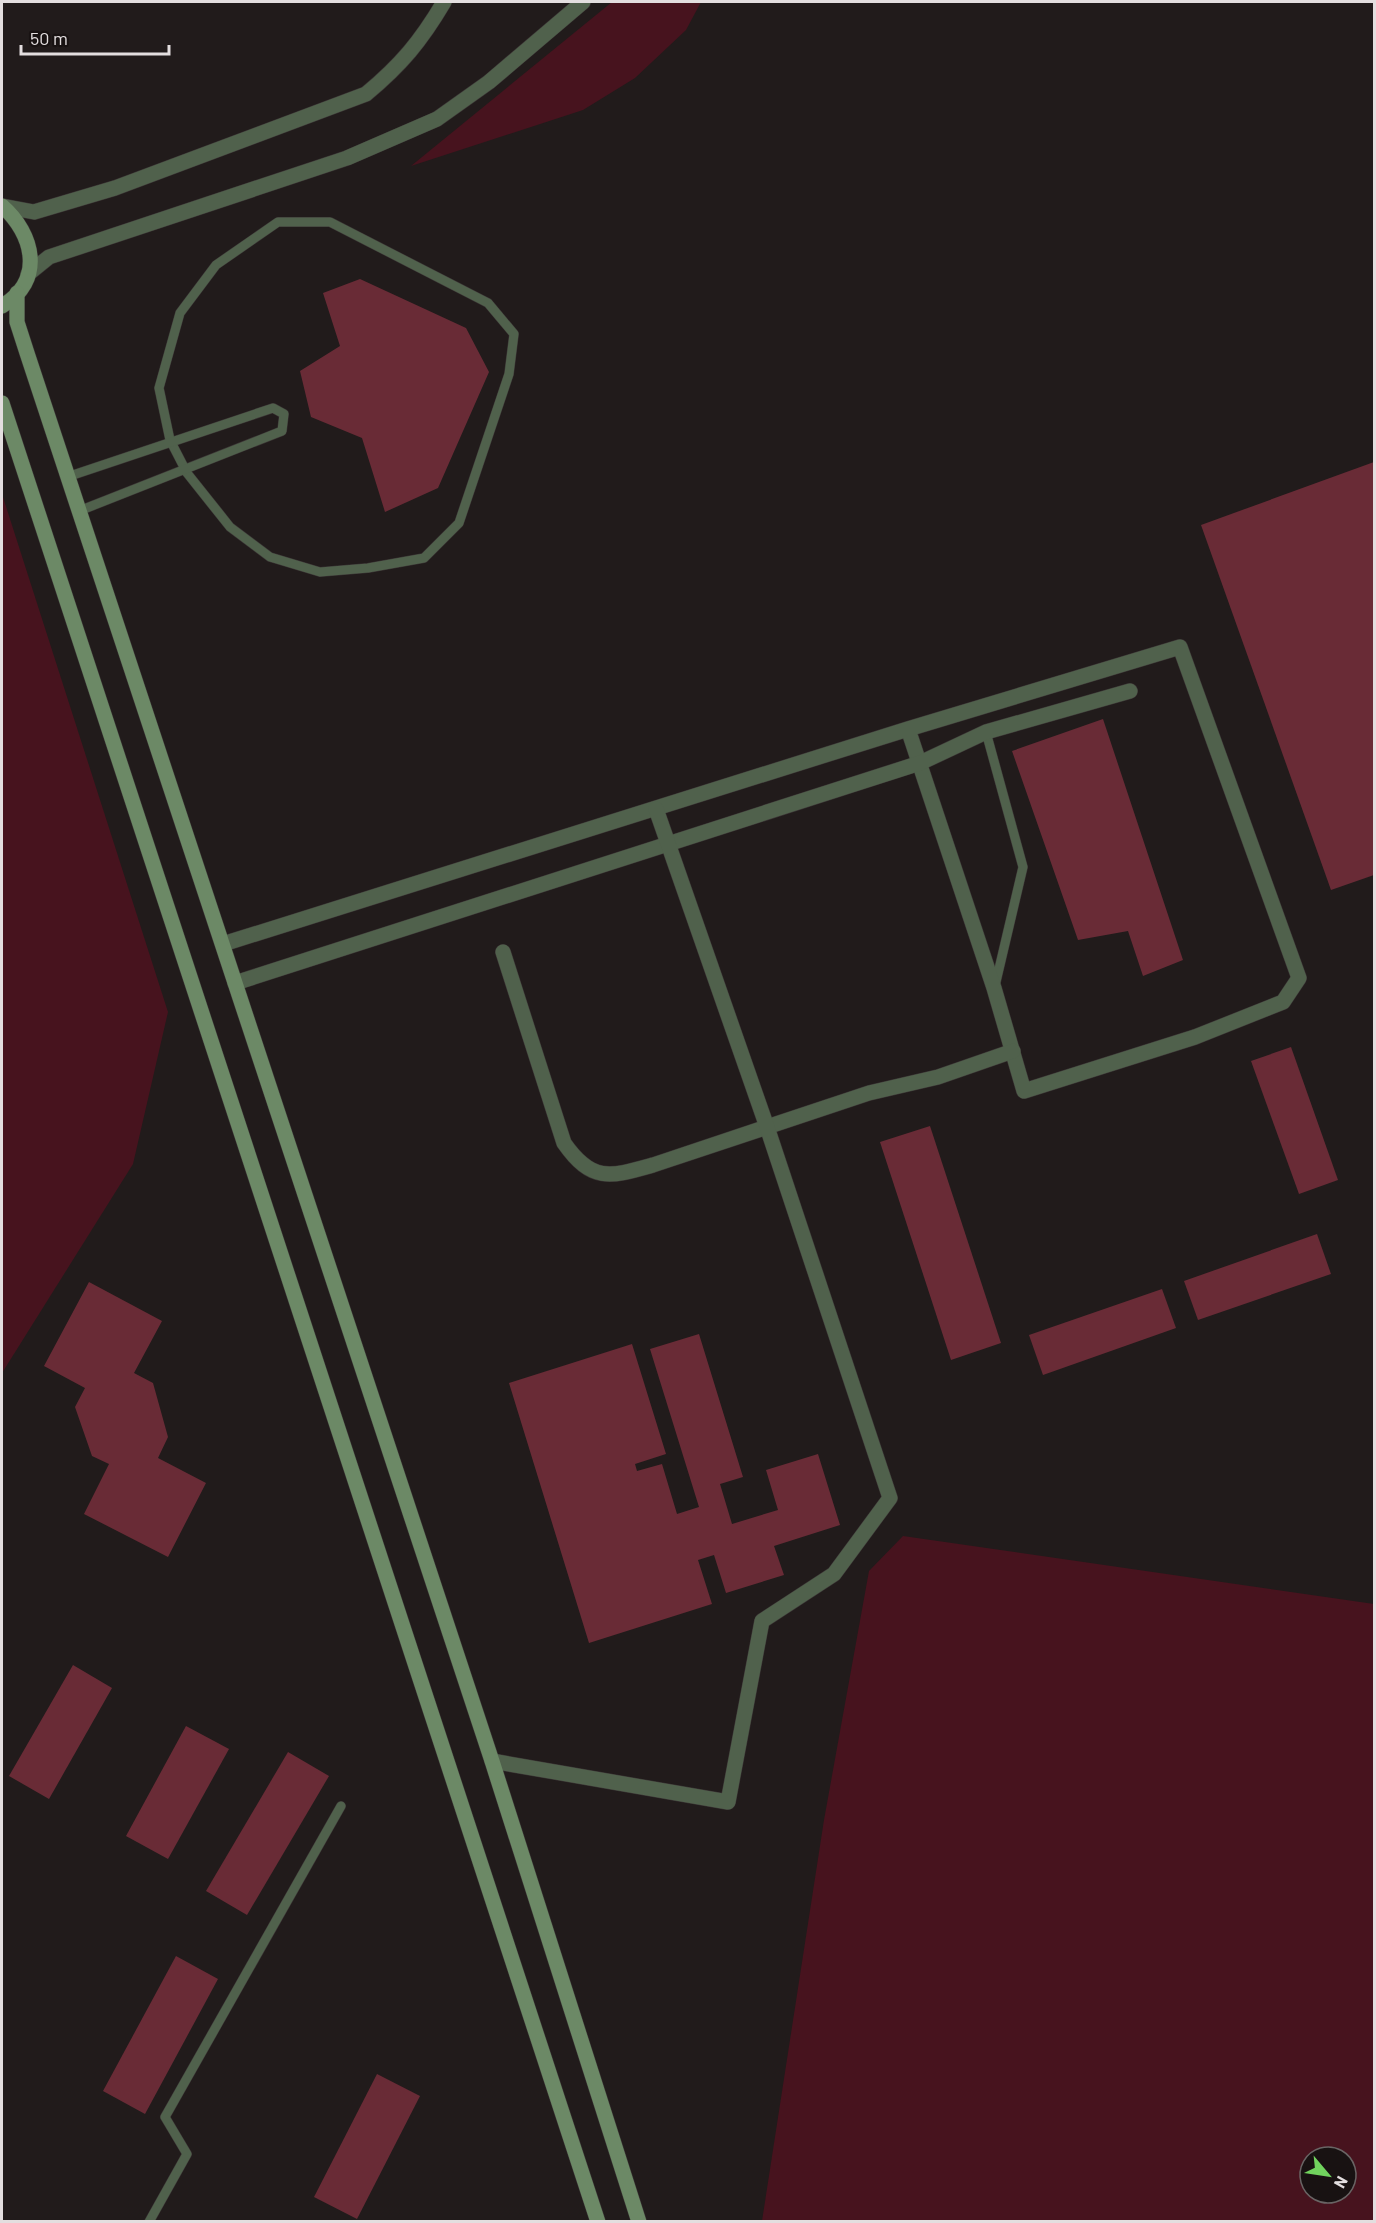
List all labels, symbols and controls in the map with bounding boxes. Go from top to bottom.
scale bar [21,18,170,56]
text: 50 m [30,27,68,49]
north arrow [1298,2145,1358,2205]
text: N [1331,2173,1352,2192]

